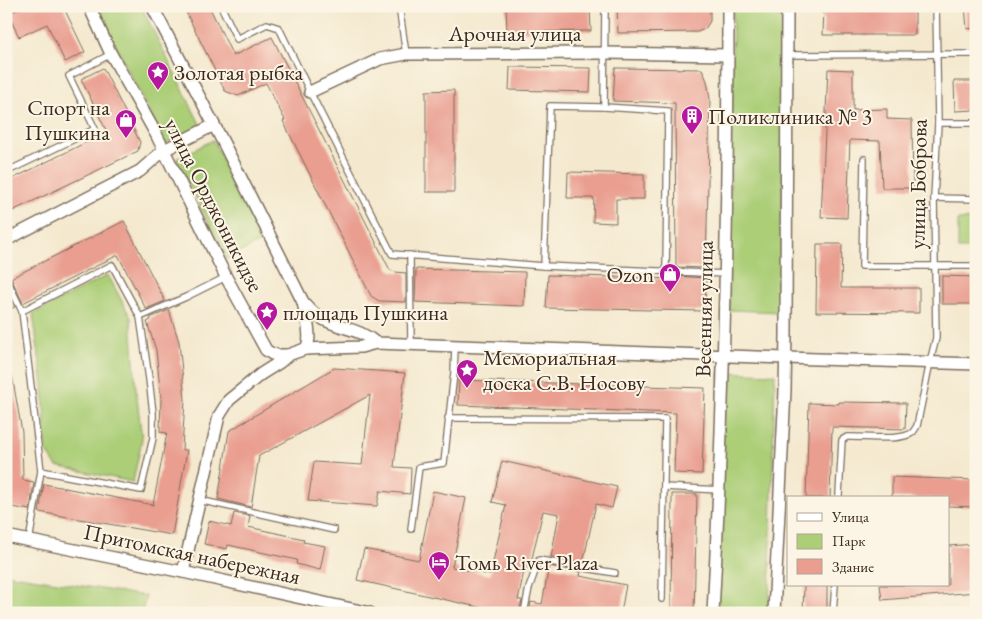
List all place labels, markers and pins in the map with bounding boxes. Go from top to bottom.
place label: Золотая рыбка [174,58,304,87]
place icon: Золотая рыбка [146,60,170,91]
place label: Спорт на Пушкина [25,93,110,147]
place label: Поликлиника № 3 [708,102,872,131]
building icon: Поликлиника № 3 [680,104,704,135]
shop icon: Спорт на Пушкина [114,108,138,139]
place label: Ozon [606,260,654,289]
shop icon: Ozon [658,262,682,293]
place label: площадь Пушкина [283,298,449,327]
place icon: площадь Пушкина [255,300,279,331]
place label: Мемориальная доска С.В. Носову [483,343,646,397]
place icon: Мемориальная доска С.В. Носову [455,358,479,389]
place label: Томь River Plaza [455,548,599,577]
hotel icon: Томь River Plaza [427,550,451,581]

